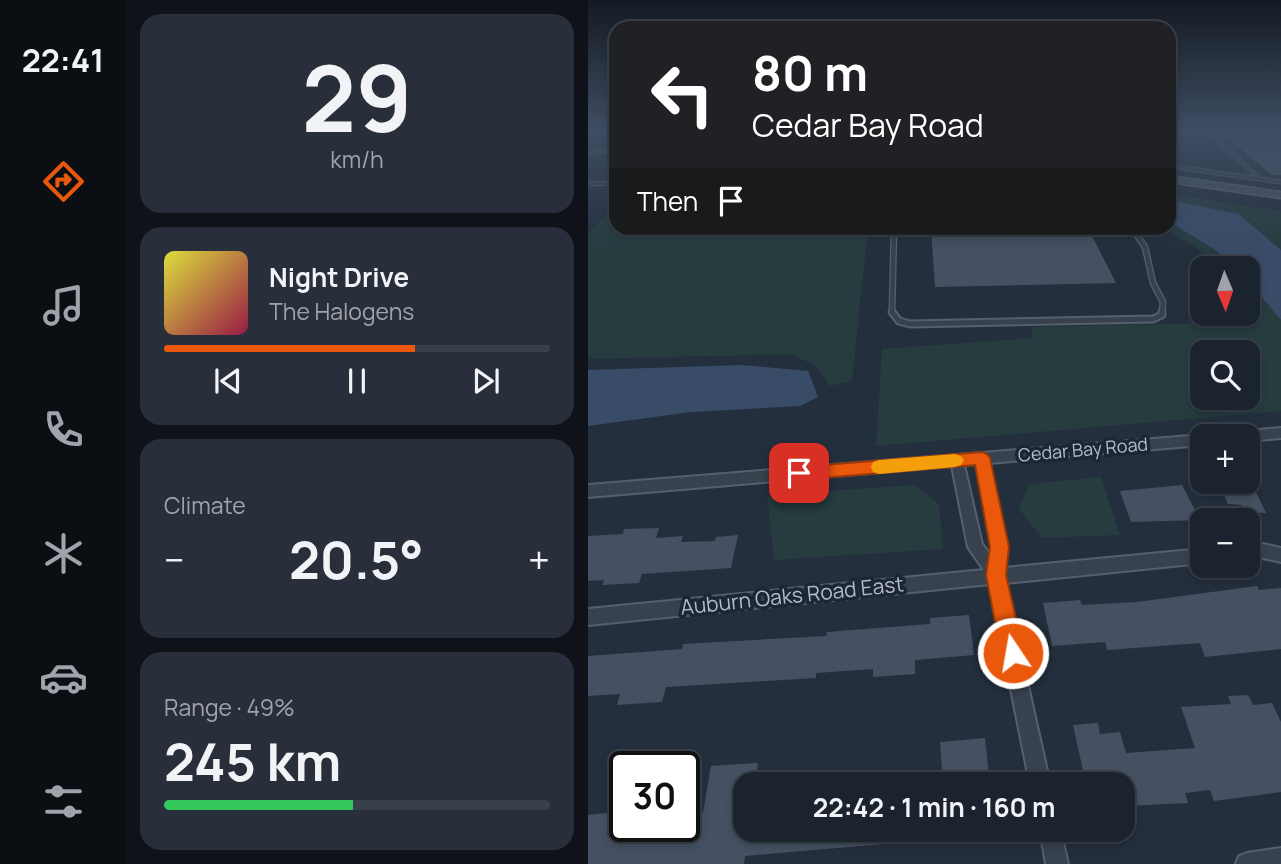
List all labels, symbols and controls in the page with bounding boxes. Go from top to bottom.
text: 29 [302,35,412,159]
text: 22:41 [22,38,104,82]
text: 80 m [752,39,868,106]
icon: left [637,49,728,140]
text: Cedar Bay Road [752,103,984,147]
text: km/h [330,143,384,175]
icon: directions [39,157,88,206]
icon: arrive [712,182,750,220]
text: Then [637,183,698,219]
north arrow [1190,256,1260,326]
map controls [1190,256,1260,578]
text: Night Drive [269,259,409,295]
icon: music [39,281,88,330]
text: The Halogens [269,295,414,327]
button: search [1190,340,1260,410]
icon: previous [209,362,247,400]
icon: pause [338,362,376,400]
icon: next [467,362,505,400]
icon: phone [39,405,88,454]
button: + [1190,424,1260,494]
street label: Cedar Bay Road [1017,431,1149,467]
pin [769,443,829,503]
icon: arrive [780,454,818,492]
text: Climate [164,489,246,521]
button: − [1190,508,1260,578]
text: 20.5° [289,524,424,595]
icon: climate [39,529,88,578]
text: − [164,533,185,585]
text: + [528,533,550,585]
street label: Auburn Oaks Road East [679,569,905,621]
position arrow [976,616,1050,690]
icon: car [39,653,88,702]
text: Range · 49% [164,691,295,723]
text: 245 km [164,726,341,797]
speed limit sign: 30 [609,751,700,842]
icon: filters [39,777,88,826]
text: 22:42 · 1 min · 160 m [813,789,1055,825]

